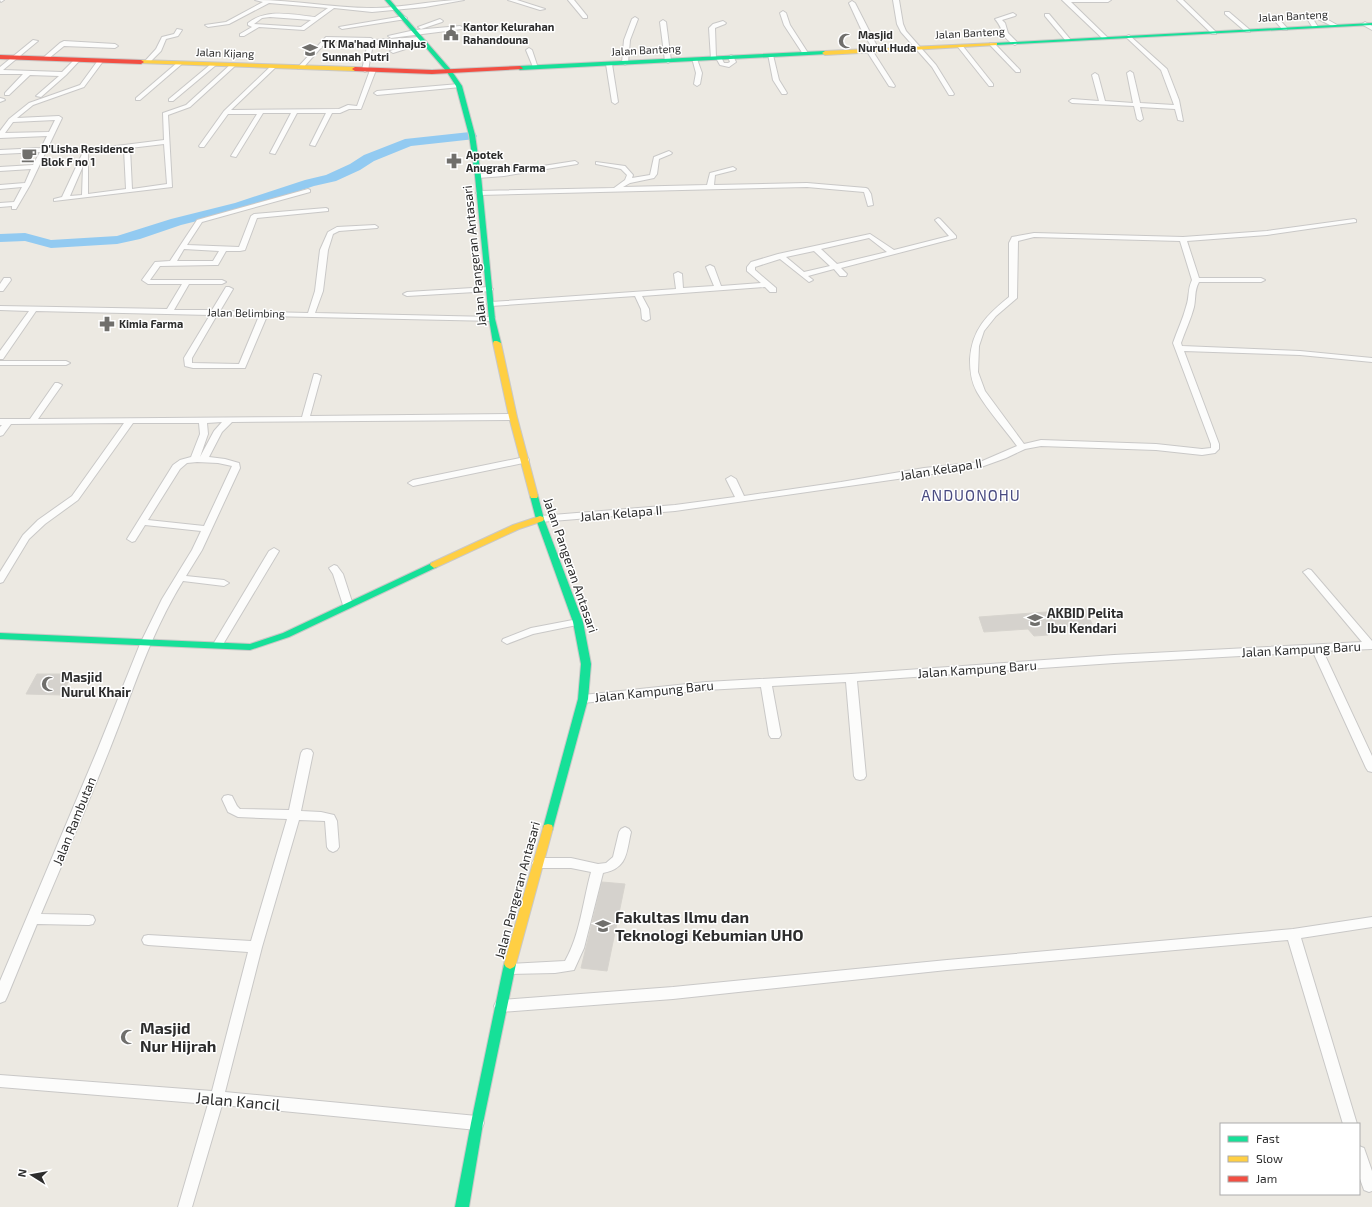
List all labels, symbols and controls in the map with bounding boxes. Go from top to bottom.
street label: Jalan Banteng [1258,7,1328,24]
place label: Kantor Kelurahan Rahandouna [463,20,554,46]
public building icon: Kantor Kelurahan Rahandouna [442,24,460,42]
street label: Jalan Banteng [935,24,1005,41]
place label: Masjid Nurul Huda [858,28,916,54]
mosque icon: Masjid Nurul Huda [837,32,855,50]
place label: TK Ma'had Minhajus Sunnah Putri [322,37,426,63]
school or university icon: TK Ma'had Minhajus Sunnah Putri [301,41,319,59]
street label: Jalan Banteng [611,41,681,58]
street label: Jalan Kijang [196,45,254,61]
place label: D'Lisha Residence Blok F no 1 [41,142,134,168]
cafe icon: D'Lisha Residence Blok F no 1 [20,146,38,164]
place label: Apotek Anugrah Farma [466,148,545,174]
pharmacy icon: Apotek Anugrah Farma [445,152,463,170]
street label: Jalan Pangeran Antasari [459,185,489,327]
street label: Jalan Belimbing [207,305,285,320]
pharmacy icon: Kimia Farma [98,315,116,333]
place label: Kimia Farma [119,317,183,330]
street label: Jalan Kelapa II [899,455,983,483]
district label: ANDUONOHU [921,486,1021,504]
street label: Jalan Pangeran Antasari [540,495,602,635]
street label: Jalan Kelapa II [579,501,663,525]
place label: AKBID Pelita Ibu Kendari [1047,605,1123,636]
school or university icon: AKBID Pelita Ibu Kendari [1026,611,1044,629]
street label: Jalan Kampung Baru [1241,638,1361,660]
street label: Jalan Kampung Baru [917,657,1037,681]
place label: Masjid Nurul Khair [61,669,131,700]
mosque icon: Masjid Nurul Khair [40,675,58,693]
street label: Jalan Kampung Baru [594,677,714,705]
street label: Jalan Rambutan [49,774,99,868]
street label: Jalan Pangeran Antasari [491,819,543,961]
place label: Fakultas Ilmu dan Teknologi Kebumian UHO [615,907,804,944]
school or university icon: Fakultas Ilmu dan Teknologi Kebumian UHO [594,917,612,935]
place label: Masjid Nur Hijrah [140,1018,216,1055]
mosque icon: Masjid Nur Hijrah [119,1028,137,1046]
street label: Jalan Kancil [195,1087,281,1114]
legend [1220,1123,1360,1195]
text: Fast [1256,1131,1280,1145]
text: Slow [1256,1151,1283,1165]
north arrow [12,1155,52,1195]
text: N [15,1168,29,1178]
text: Jam [1256,1171,1277,1185]

